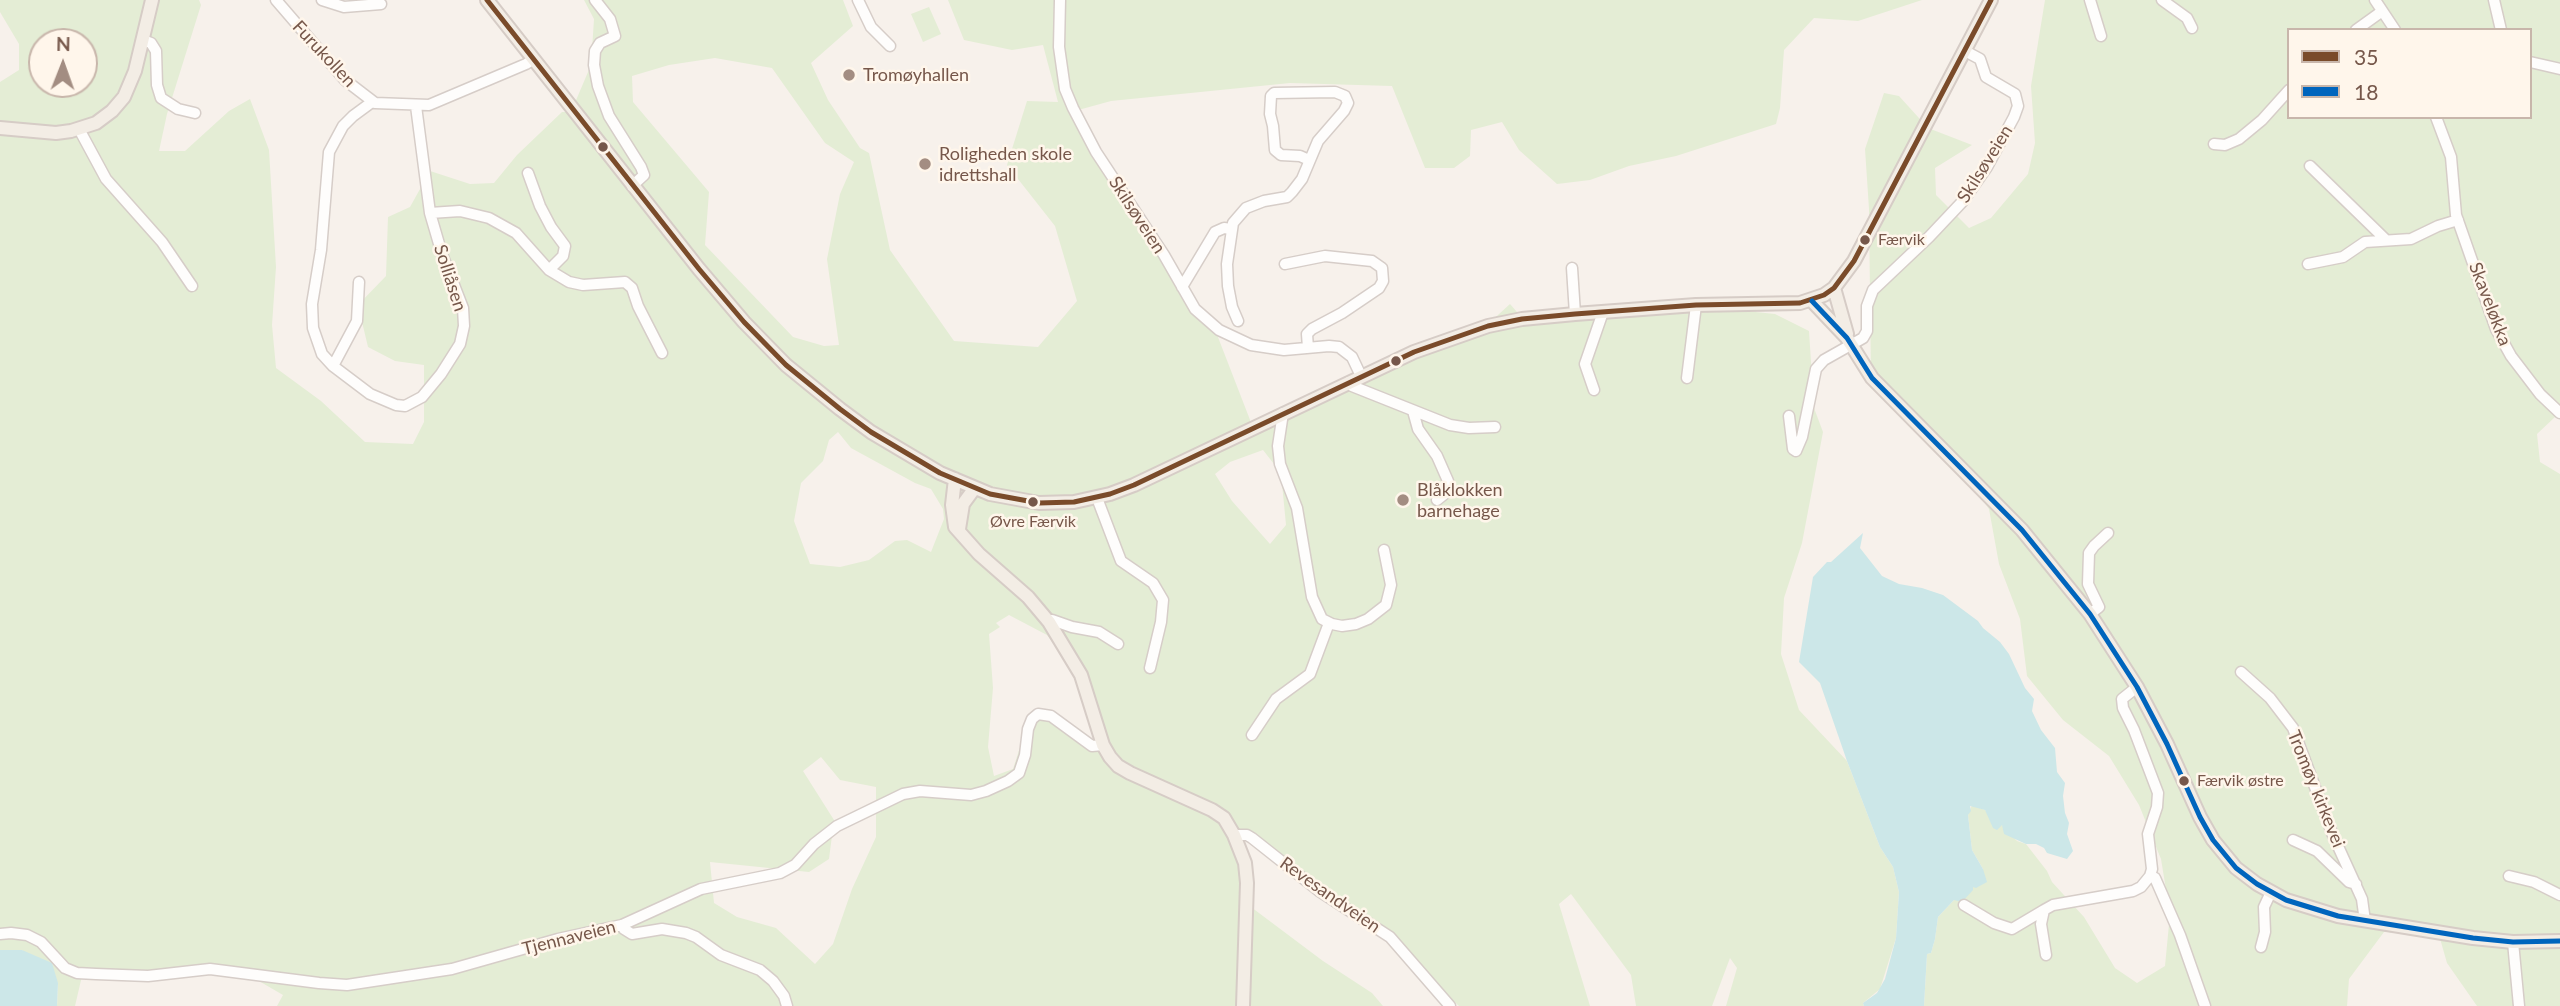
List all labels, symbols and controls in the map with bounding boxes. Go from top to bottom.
street label: Furukollen [288,16,360,92]
north arrow [28,28,98,98]
legend [2287,28,2532,119]
text: N [56,32,71,55]
text: 35 [2354,44,2378,69]
place label: Tromøyhallen [863,64,969,86]
marker: Tromøyhallen [841,67,857,83]
text: 18 [2354,79,2378,104]
street label: Skilsøveien [1953,121,2017,207]
unlabelled marker [596,140,610,154]
place label: Roligheden skole idrettshall [939,143,1072,186]
marker: Roligheden skole idrettshall [917,156,933,172]
street label: Skilsøveien [1104,172,1170,258]
place label: Færvik [1878,230,1925,250]
marker: Færvik [1858,233,1872,247]
street label: Solliåsen [429,242,471,314]
street label: Skaveløkka [2464,259,2516,349]
unlabelled marker [1389,354,1403,368]
place label: Blåklokken barnehage [1417,479,1503,522]
marker: Blåklokken barnehage [1395,492,1411,508]
marker: Øvre Færvik [1026,495,1040,509]
place label: Øvre Færvik [990,512,1076,532]
street label: Tromøy kirkevei [2283,727,2349,851]
place label: Færvik østre [2197,771,2284,791]
marker: Færvik østre [2177,774,2191,788]
street label: Revesandveien [1276,852,1384,938]
street label: Tjennaveien [520,916,618,960]

